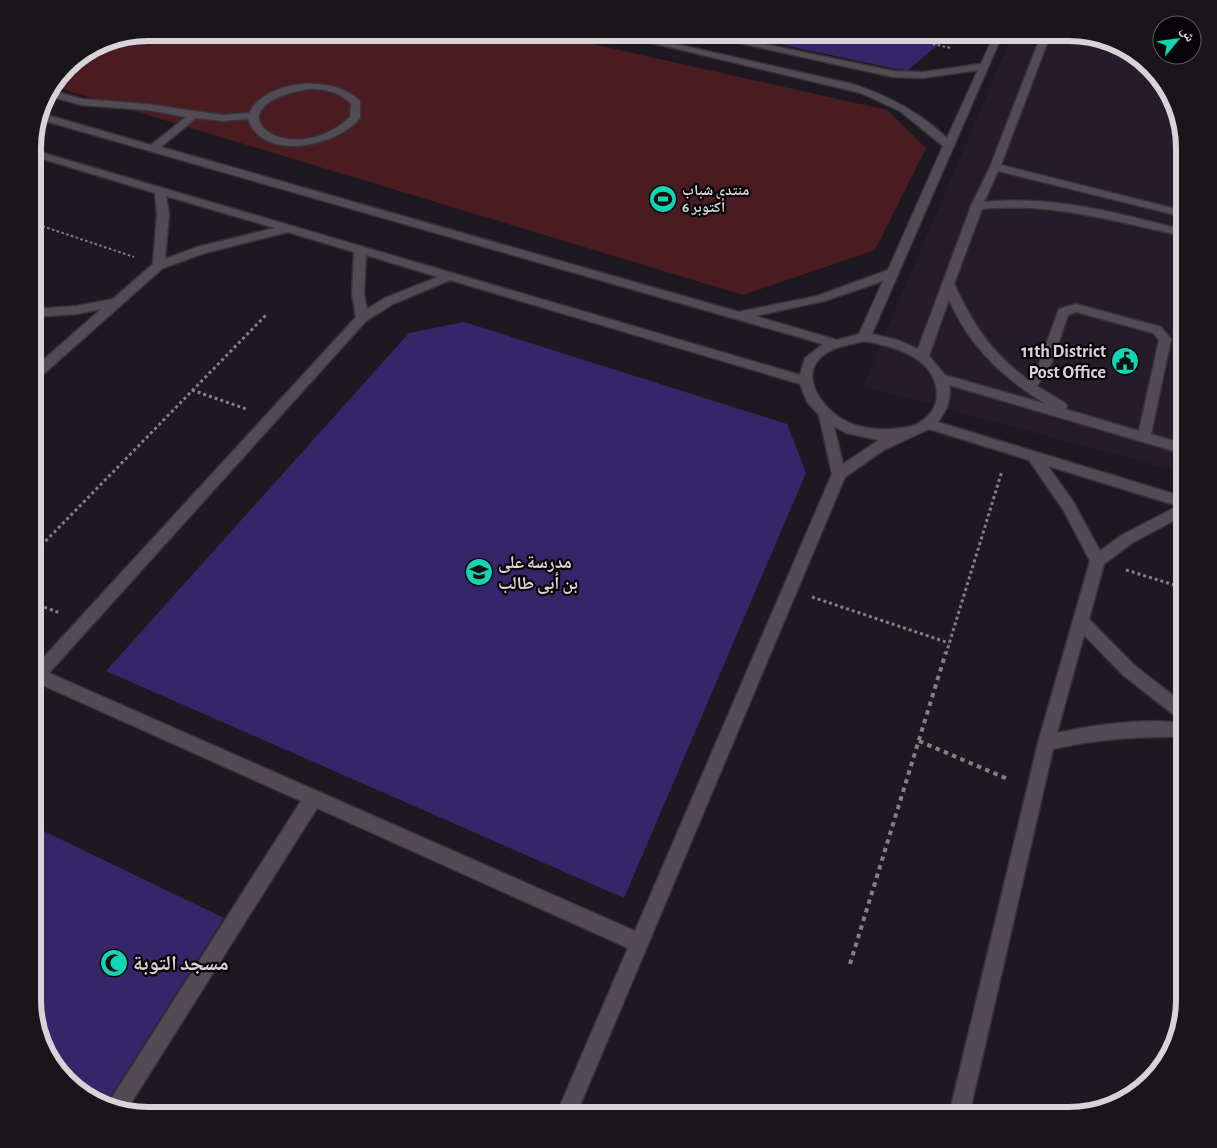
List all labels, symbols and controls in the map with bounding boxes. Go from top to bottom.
north arrow [1152,15,1202,65]
text: ش [1177,24,1197,45]
place label: منتدى شباب 6 أكتوبر [682,183,749,216]
sports icon: منتدى شباب 6 أكتوبر [648,184,678,214]
place label: 11th District Post Office [1021,343,1106,382]
public building icon: 11th District Post Office [1110,346,1140,376]
place label: مدرسة على بن أبى طالب [498,554,578,594]
school or university icon: مدرسة على بن أبى طالب [464,557,494,587]
mosque icon: مسجد التوبة [99,948,129,978]
place label: مسجد التوبة [133,953,229,975]

